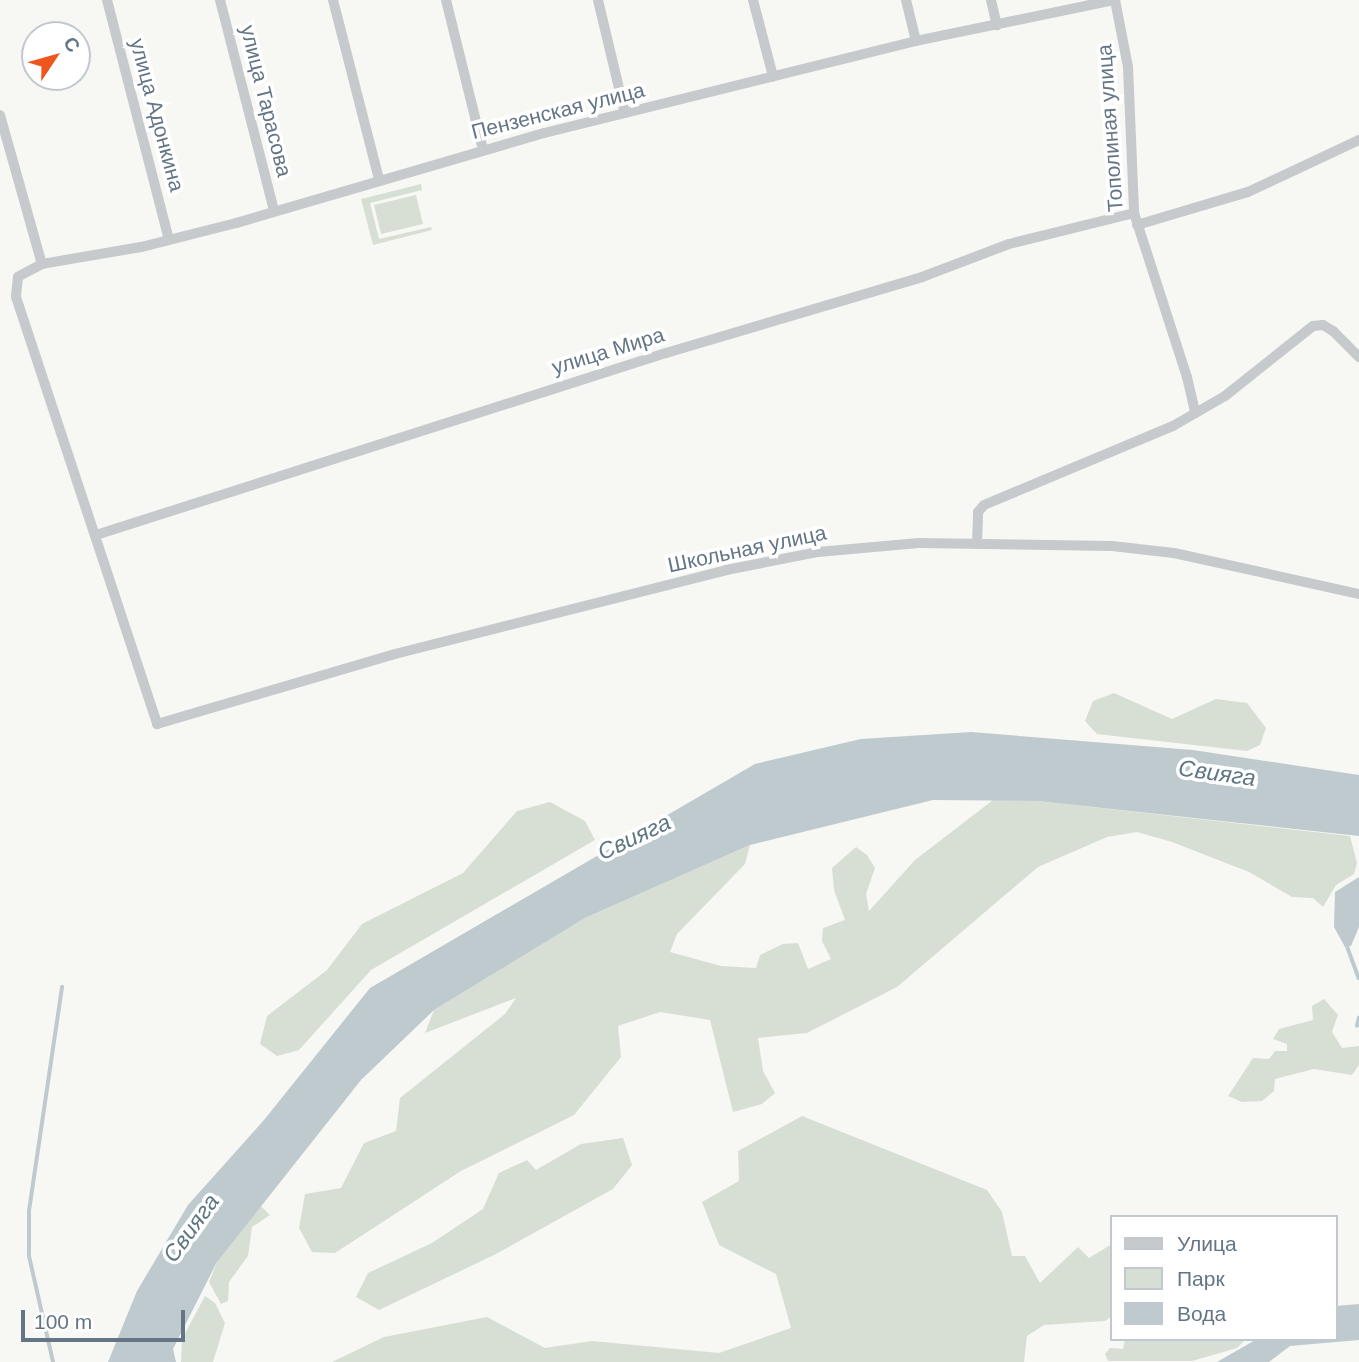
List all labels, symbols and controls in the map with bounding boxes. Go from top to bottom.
north arrow [21,21,91,91]
street label: улица Тарасова [235,23,297,179]
text: С [59,33,84,56]
street label: улица Адонкина [124,36,190,194]
street label: Тополиная улица [1092,43,1128,213]
street label: Пензенская улица [469,77,647,145]
street label: улица Мира [549,322,667,380]
street label: Школьная улица [665,520,829,578]
water label: Свияга [1177,754,1257,792]
water label: Свияга [593,808,675,866]
water label: Свияга [157,1189,225,1267]
legend [1110,1215,1338,1341]
text: Улица [1177,1232,1237,1255]
text: Парк [1177,1267,1225,1290]
scale bar [24,1296,189,1340]
text: Вода [1177,1302,1226,1325]
text: 100 m [34,1310,92,1333]

